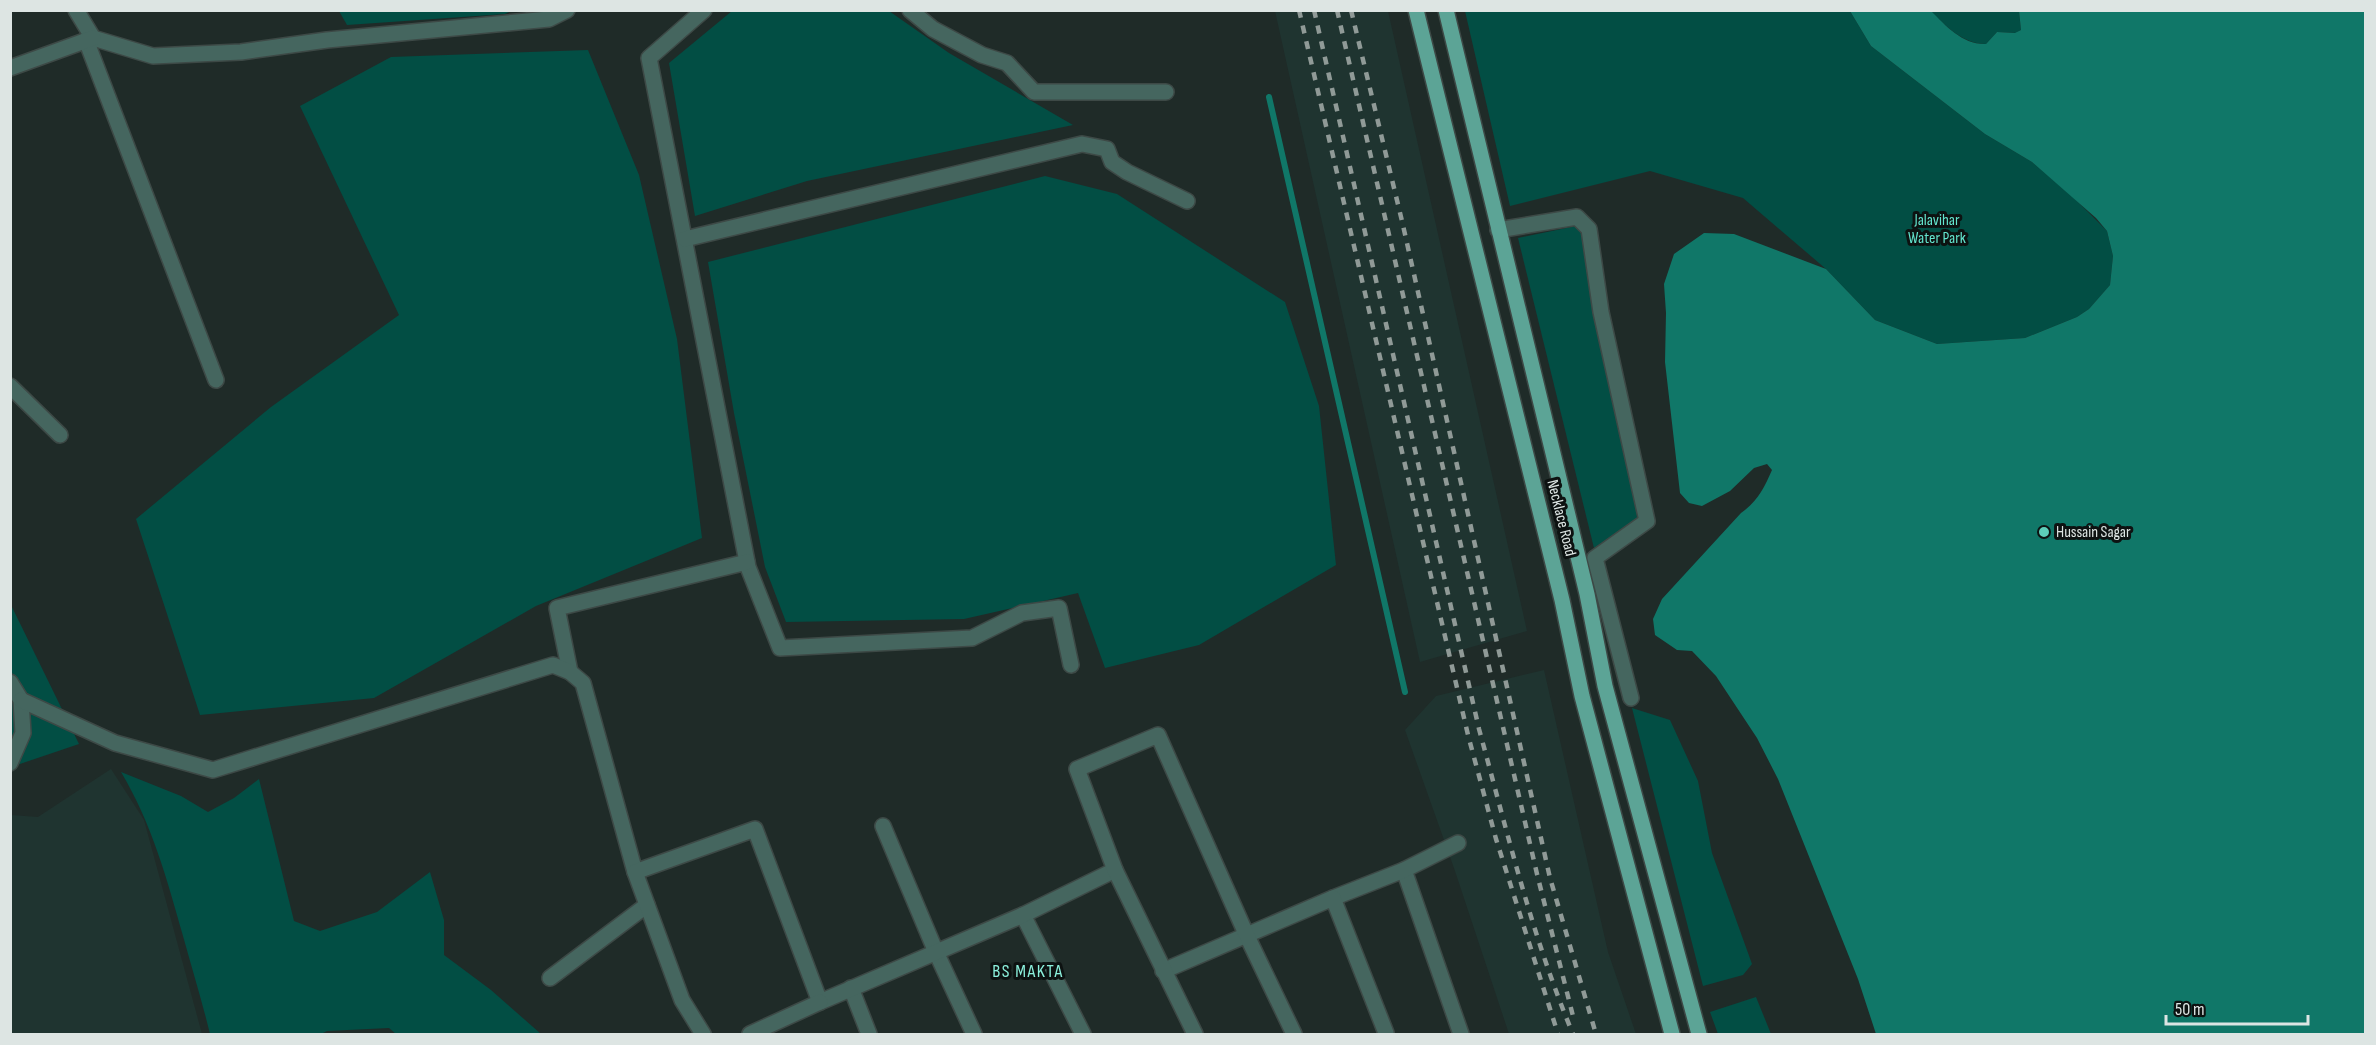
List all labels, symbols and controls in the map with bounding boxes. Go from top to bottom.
park label: Jalavihar Water Park [1908,211,1966,248]
street label: Necklace Road [1542,478,1580,558]
place label: Hussain Sagar [2056,523,2131,542]
marker: Hussain Sagar [2037,525,2051,539]
district label: BS MAKTA [992,961,1064,982]
scale bar [2166,988,2308,1026]
text: 50 m [2175,999,2205,1020]

